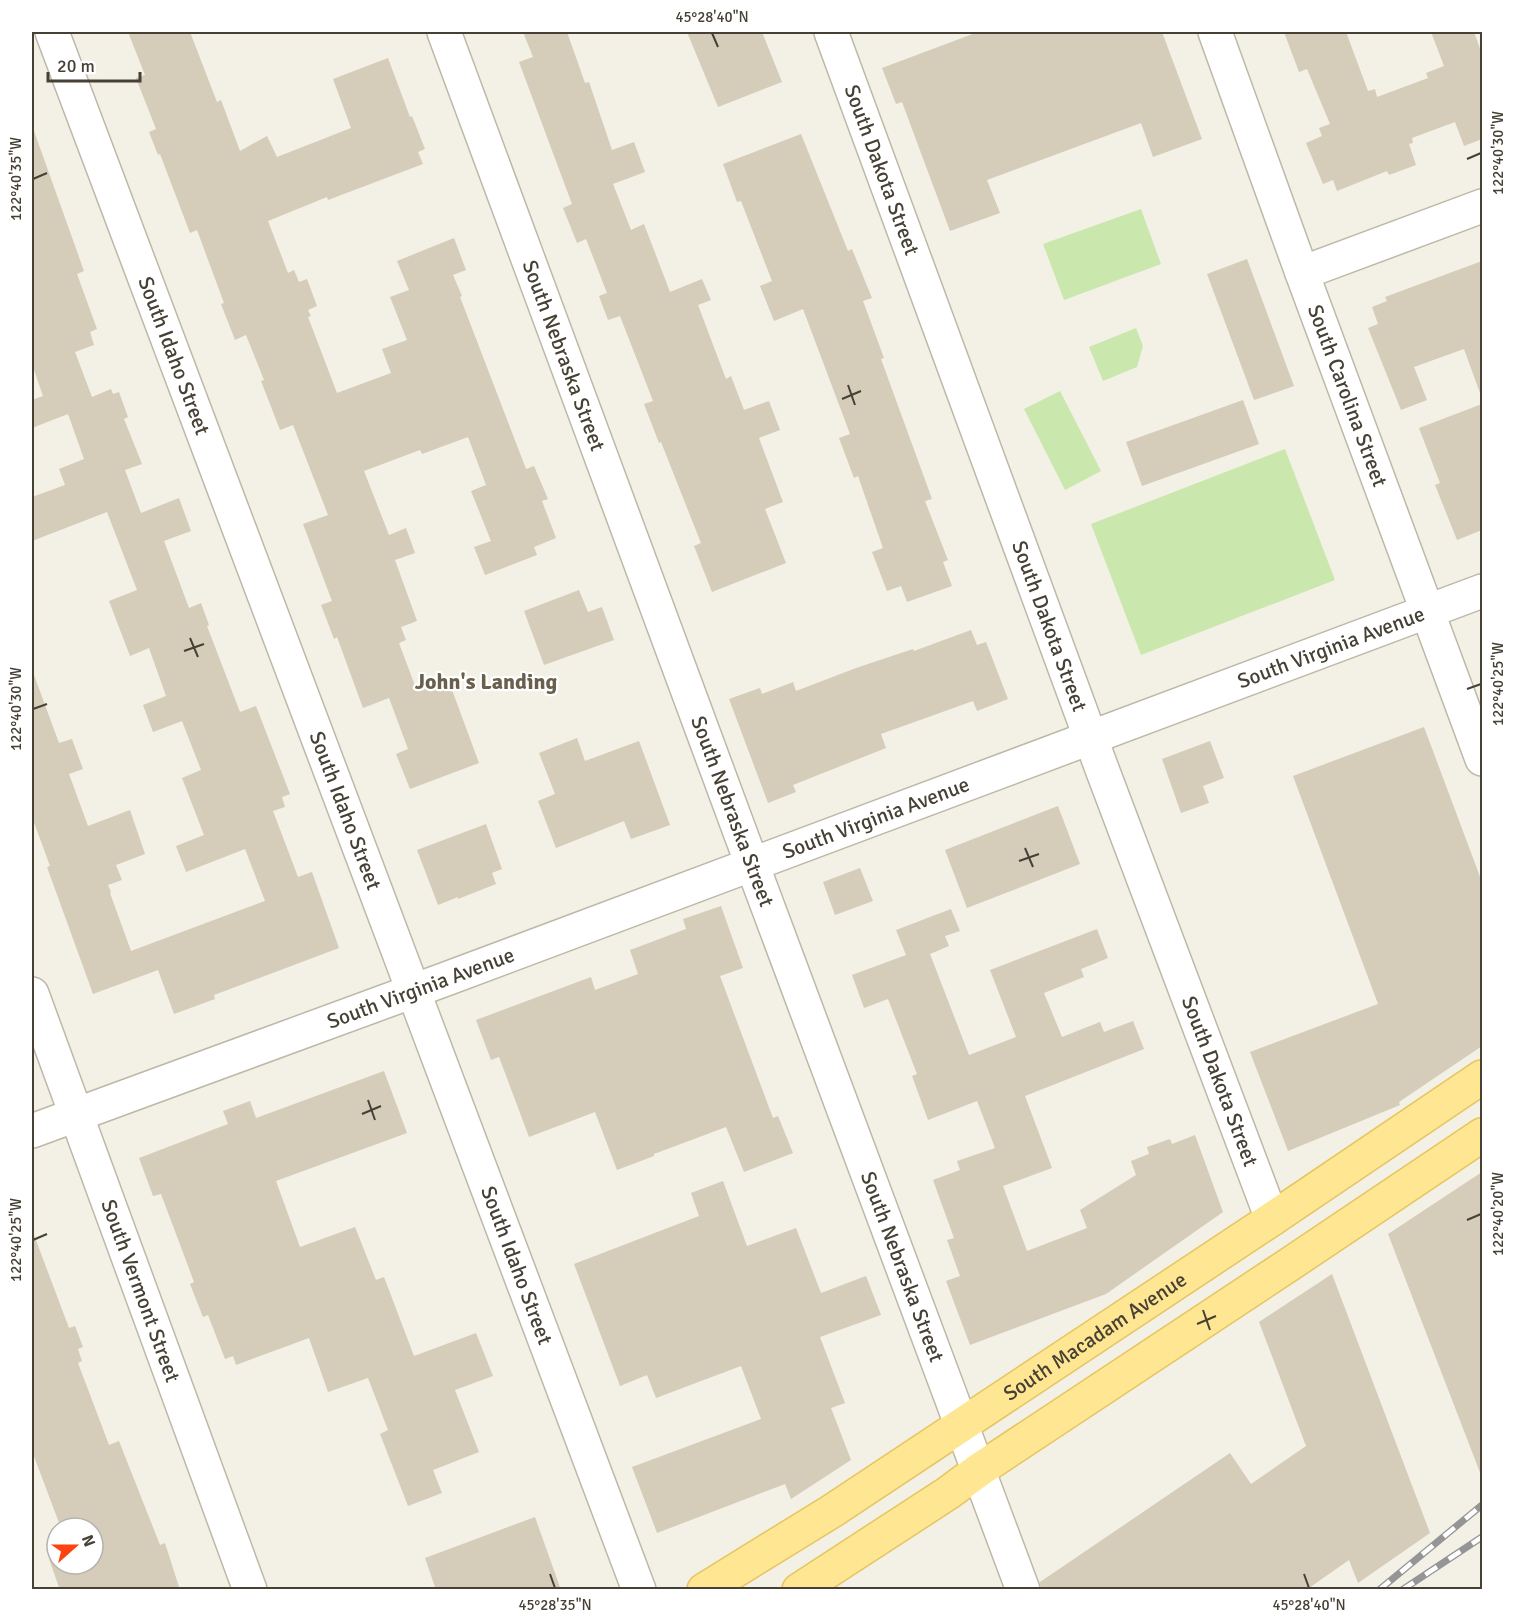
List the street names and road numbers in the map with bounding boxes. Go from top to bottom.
street label: South Dakota Street [838,81,925,259]
street label: South Nebraska Street [517,257,611,455]
street label: South Idaho Street [132,273,216,439]
street label: South Carolina Street [1302,301,1393,490]
street label: South Dakota Street [1006,537,1093,715]
street label: South Virginia Avenue [1234,601,1428,694]
street label: South Nebraska Street [685,712,780,910]
street label: South Idaho Street [304,728,387,893]
street label: South Virginia Avenue [779,771,973,865]
street label: South Virginia Avenue [323,942,518,1035]
street label: South Dakota Street [1176,992,1264,1170]
street label: South Nebraska Street [855,1168,950,1366]
street label: South Idaho Street [475,1183,558,1348]
street label: South Vermont Street [95,1196,186,1386]
street label: South Macadam Avenue [998,1266,1191,1407]

